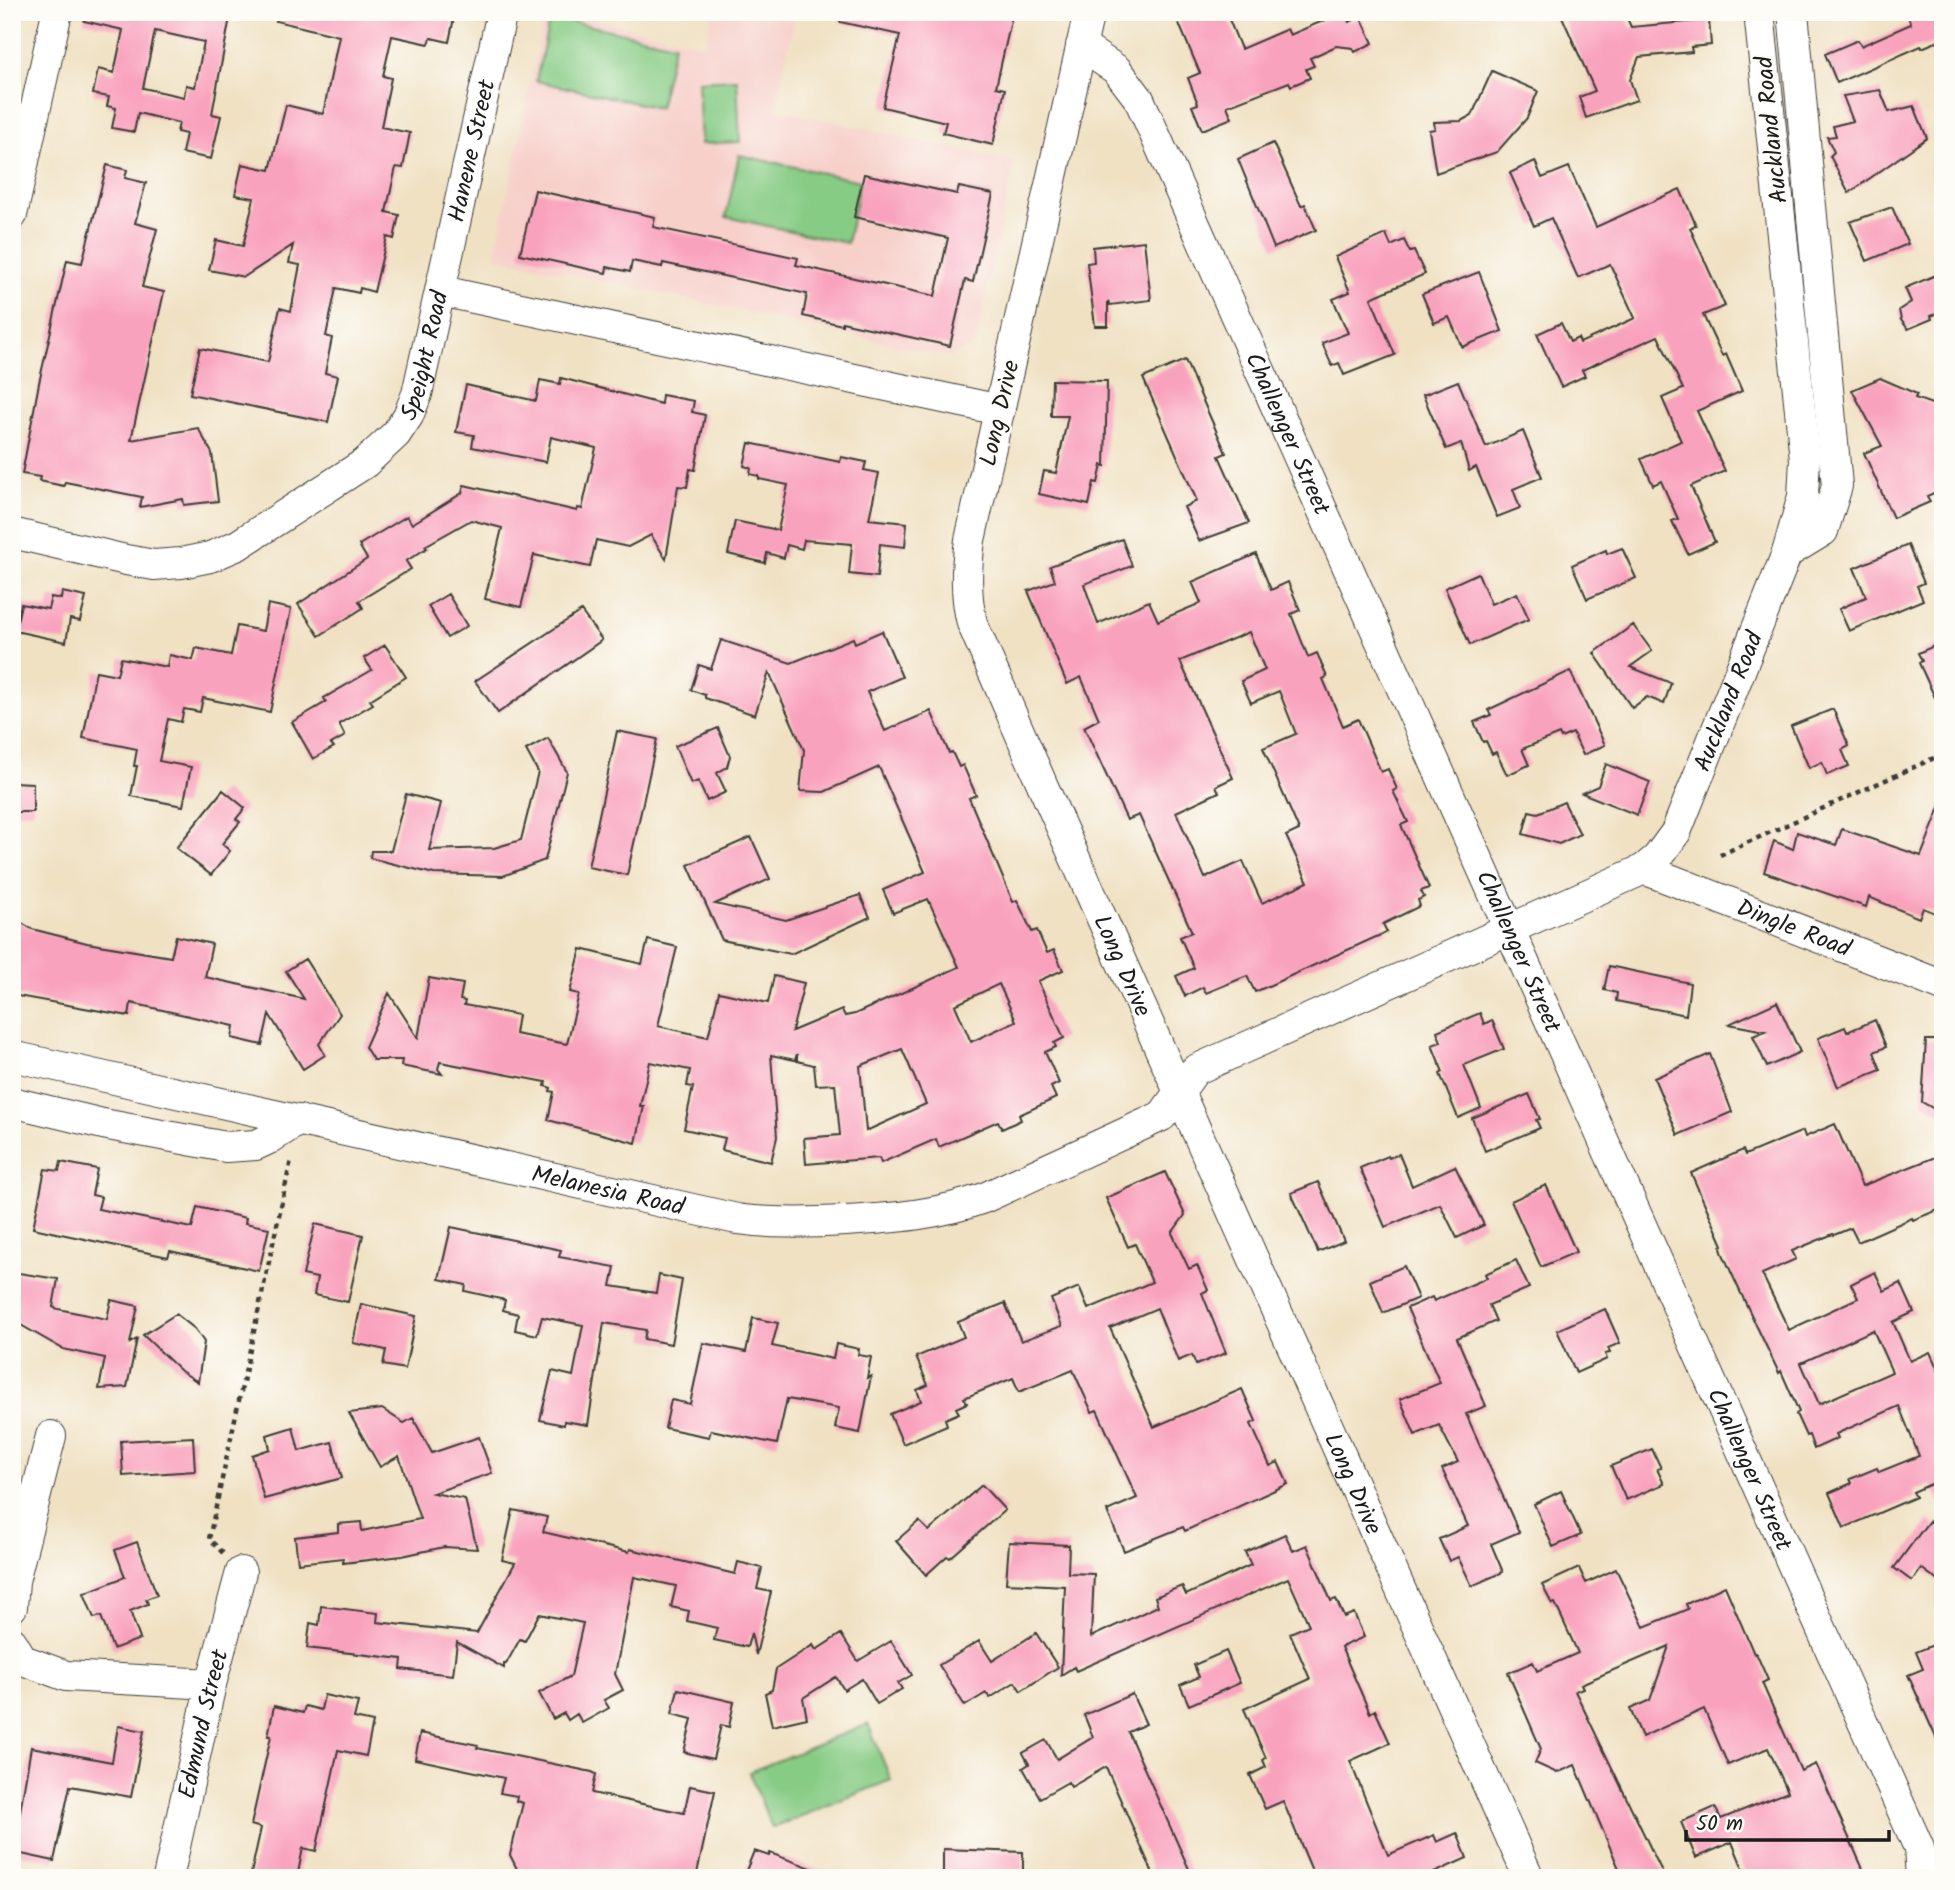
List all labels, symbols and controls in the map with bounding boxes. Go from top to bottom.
street label: Auckland Road [1745,53,1800,205]
street label: Hanene Street [438,75,508,226]
street label: Speight Road [390,286,461,427]
street label: Challenger Street [1233,346,1340,523]
street label: Long Drive [969,356,1032,470]
street label: Auckland Road [1684,625,1775,778]
street label: Challenger Street [1464,864,1571,1040]
street label: Dingle Road [1730,889,1857,969]
street label: Long Drive [1082,909,1161,1023]
street label: Melanesia Road [528,1155,689,1228]
street label: Challenger Street [1695,1382,1802,1558]
street label: Long Drive [1312,1427,1392,1541]
street label: Edmund Street [168,1645,241,1802]
scale bar [1686,1799,1888,1843]
text: 50 m [1696,1808,1743,1841]

